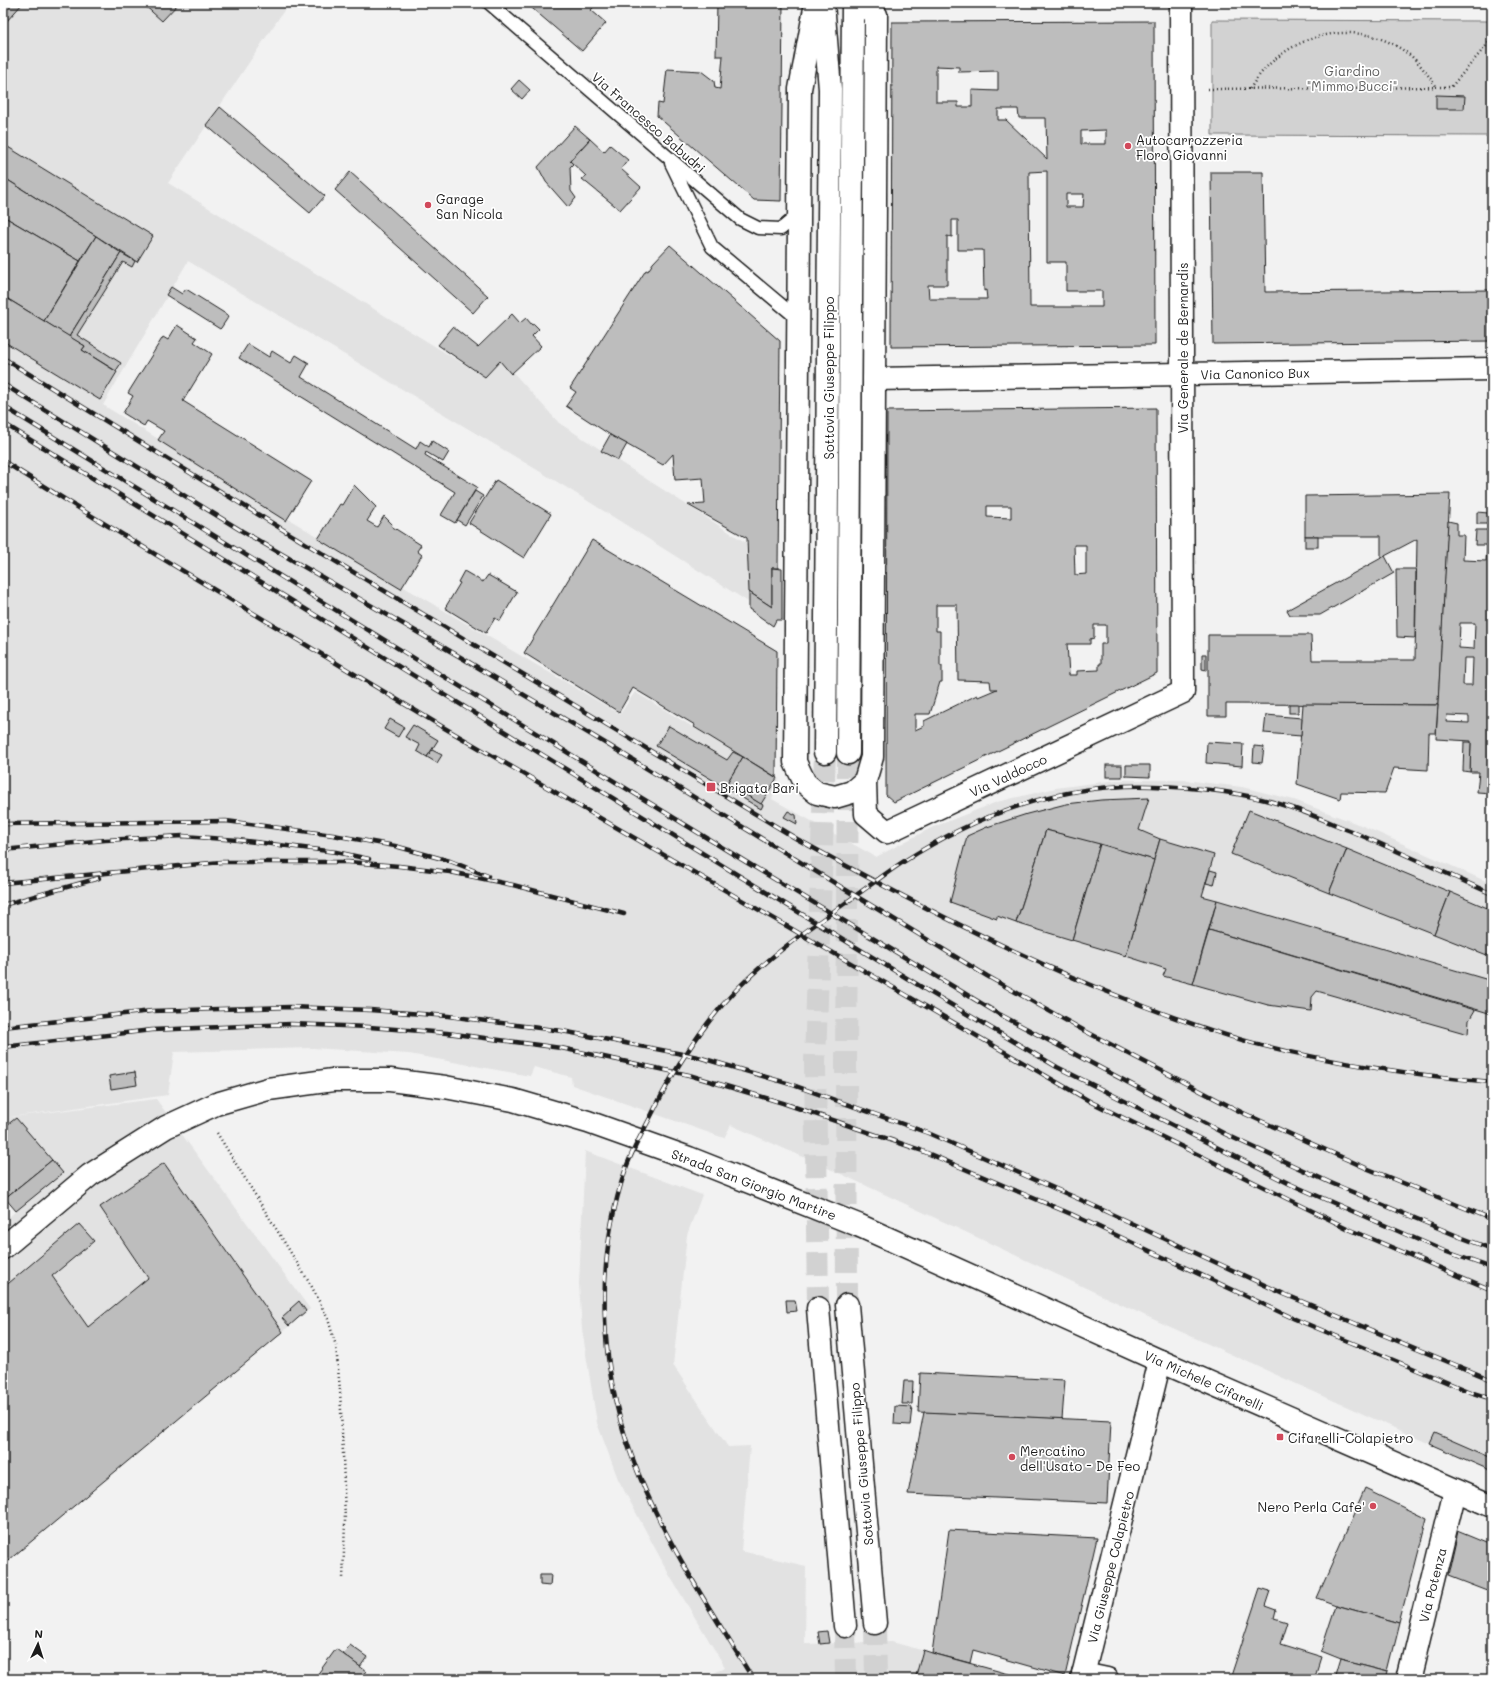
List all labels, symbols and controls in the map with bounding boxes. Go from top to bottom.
park label: Giardino "Mimmo Bucci" [1307,62,1397,94]
street label: Via Francesco Babudri [589,68,710,176]
place label: Autocarrozzeria Floro Giovanni [1136,131,1243,163]
marker: Autocarrozzeria Floro Giovanni [1123,141,1133,151]
place label: Garage San Nicola [436,190,503,222]
marker: Garage San Nicola [423,200,433,210]
street label: Via Generale de Bernardis [1174,262,1191,434]
street label: Sottovia Giuseppe Filippo [820,296,837,459]
street label: Via Canonico Bux [1200,364,1310,382]
street label: Via Valdocco [967,750,1050,800]
place label: Brigata Bari [720,779,799,796]
marker: Brigata Bari [705,781,717,793]
street label: Strada San Giorgio Martire [669,1145,839,1223]
street label: Via Michele Cifarelli [1142,1346,1266,1414]
street label: Sottovia Giuseppe Filippo [845,1382,877,1546]
place label: Cifarelli-Colapietro [1288,1429,1414,1446]
marker: Cifarelli-Colapietro [1275,1432,1285,1442]
place label: Mercatino dell'Usato - De Feo [1020,1442,1140,1474]
marker: Mercatino dell'Usato - De Feo [1007,1452,1017,1462]
street label: Via Giuseppe Colapietro [1083,1489,1137,1645]
place label: Nero Perla Cafe' [1258,1498,1365,1515]
marker: Nero Perla Cafe' [1368,1501,1378,1511]
street label: Via Potenza [1414,1546,1450,1624]
north arrow [18,1624,58,1664]
text: N [34,1626,43,1641]

